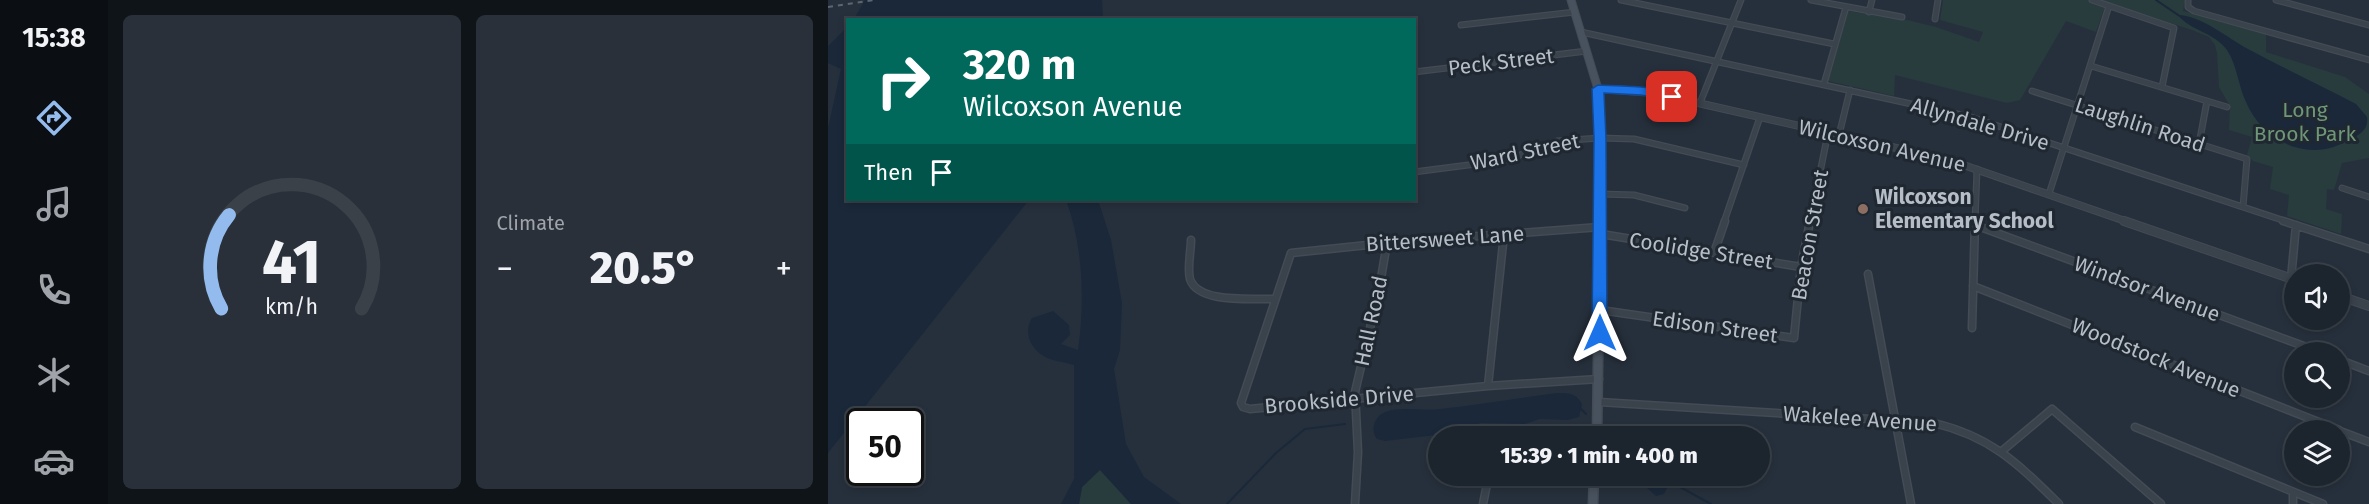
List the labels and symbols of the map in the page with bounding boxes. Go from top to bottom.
street label: Peck Street [1447,43,1556,81]
pin [1646,71,1697,122]
street label: Allyndale Drive [1908,92,2052,156]
street label: Laughlin Road [2072,92,2208,158]
park label: Long Brook Park [2254,97,2356,147]
street label: Wilcoxson Avenue [1796,114,1968,178]
street label: Ward Street [1468,128,1582,176]
street label: Beacon Street [1786,167,1834,302]
place label: Wilcoxson Elementary School [1875,184,2054,234]
marker: Wilcoxson Elementary School [1856,202,1870,216]
street label: Bittersweet Lane [1365,220,1525,258]
street label: Coolidge Street [1627,227,1775,275]
street label: Windsor Avenue [2070,251,2224,327]
street label: Hall Road [1349,273,1393,369]
position arrow [1568,301,1632,365]
street label: Edison Street [1651,305,1780,349]
street label: Woodstock Avenue [2068,312,2244,404]
street label: Brookside Drive [1263,381,1415,419]
street label: Wakelee Avenue [1782,401,1938,437]
speed limit sign: 50 [846,408,924,486]

